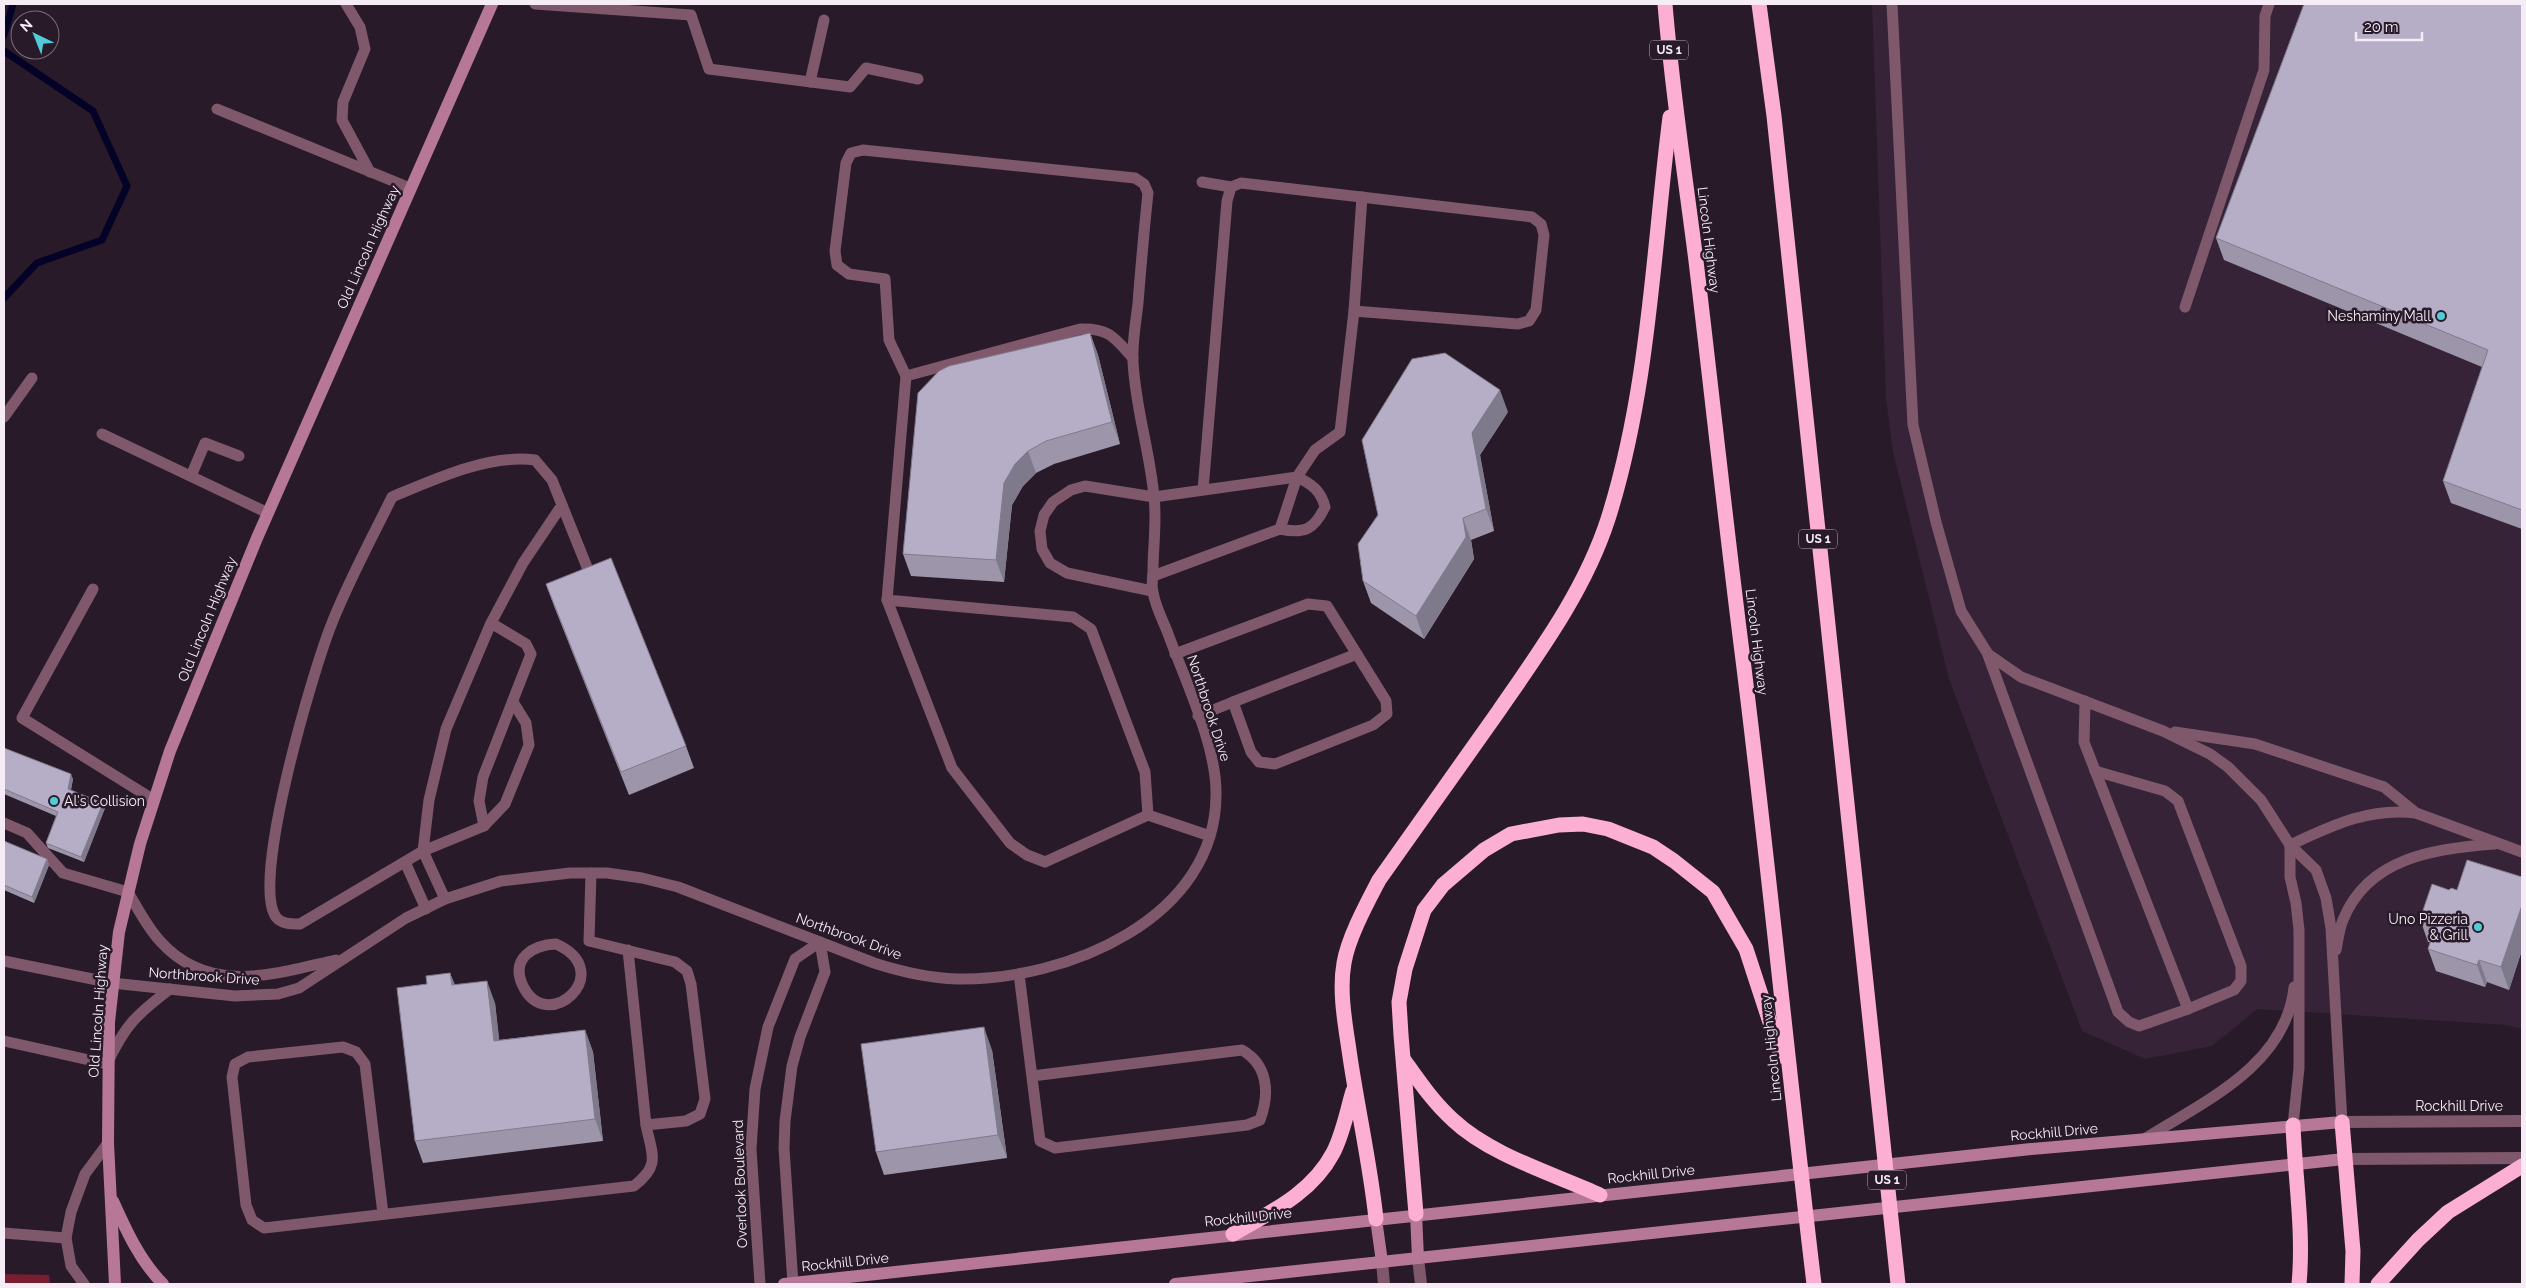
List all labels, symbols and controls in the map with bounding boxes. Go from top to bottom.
north arrow [10,10,60,60]
scale bar [2356,10,2422,42]
text: N [17,16,35,35]
text: 20 m [2364,18,2399,36]
road number: US 1 [1650,40,1688,60]
street label: Old Lincoln Highway [334,182,403,311]
street label: Lincoln Highway [1695,186,1724,295]
place label: Neshaminy Mall [2327,308,2431,324]
marker: Neshaminy Mall [2435,310,2447,322]
road number: US 1 [1799,530,1837,548]
street label: Old Lincoln Highway [175,554,240,684]
street label: Lincoln Highway [1743,588,1772,697]
street label: Northbrook Drive [1184,653,1234,763]
place label: Al's Collision [64,793,145,809]
marker: Al's Collision [48,795,60,807]
street label: Northbrook Drive [794,909,904,963]
place label: Uno Pizzeria & Grill [2388,911,2468,943]
marker: Uno Pizzeria & Grill [2472,921,2484,933]
street label: Old Lincoln Highway [85,943,111,1078]
street label: Northbrook Drive [148,964,260,988]
street label: Lincoln Highway [1757,994,1785,1102]
street label: Rockhill Drive [2415,1098,2503,1114]
street label: Overlook Boulevard [730,1120,750,1248]
street label: Rockhill Drive [2010,1120,2098,1144]
street label: Rockhill Drive [1607,1161,1695,1187]
road number: US 1 [1868,1170,1906,1190]
street label: Rockhill Drive [1204,1204,1292,1230]
street label: Rockhill Drive [801,1249,889,1275]

